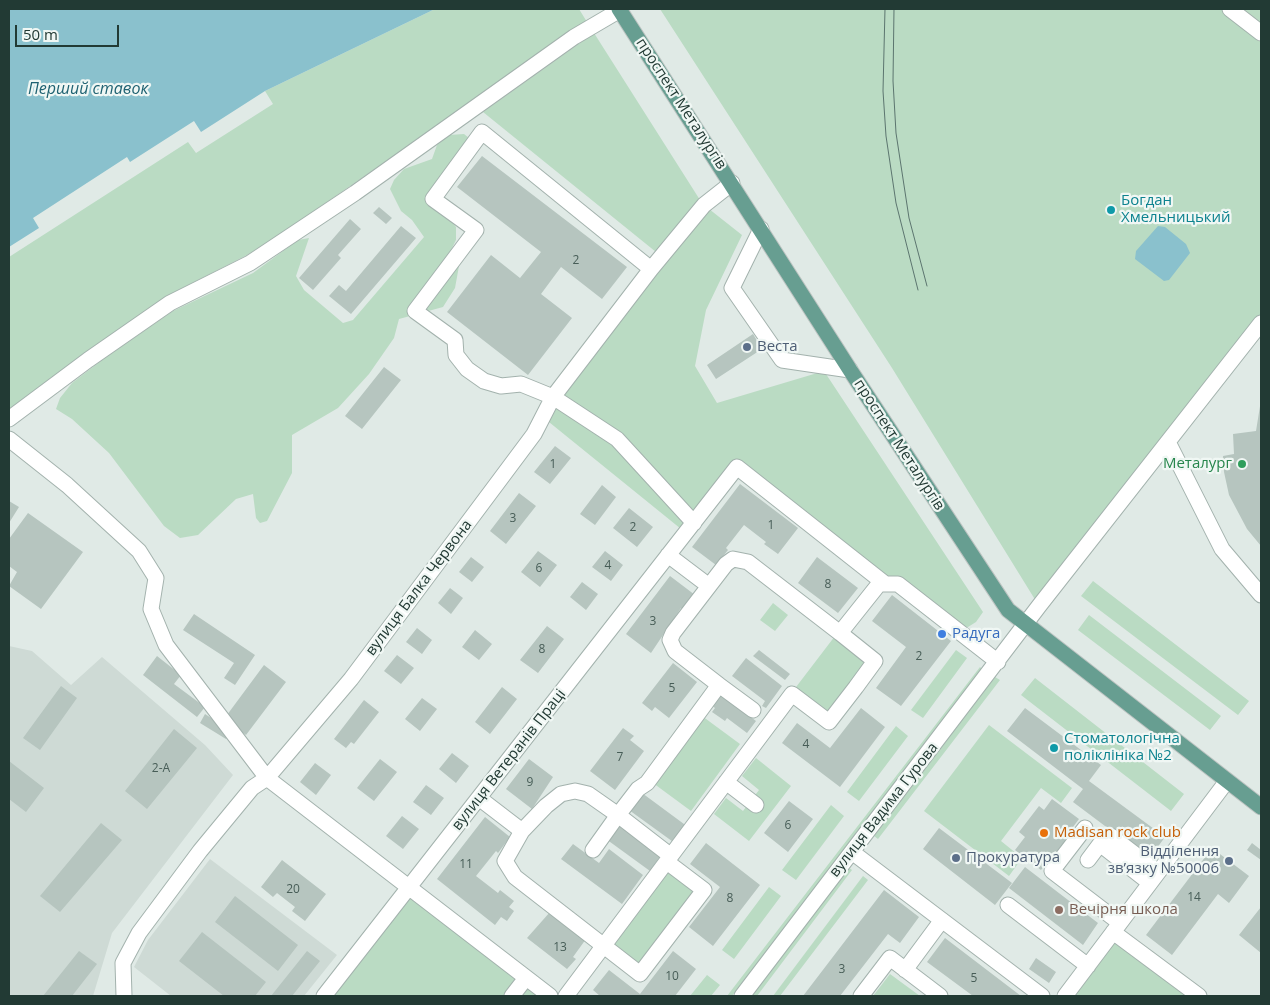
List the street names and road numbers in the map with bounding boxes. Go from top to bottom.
street label: проспект Металургів [632,35,730,173]
street label: проспект Металургів [850,376,948,514]
street label: вулиця Балка Червона [362,517,476,659]
street label: вулиця Ветеранів Праці [448,686,570,834]
street label: вулиця Вадима Гурова [826,739,942,881]

